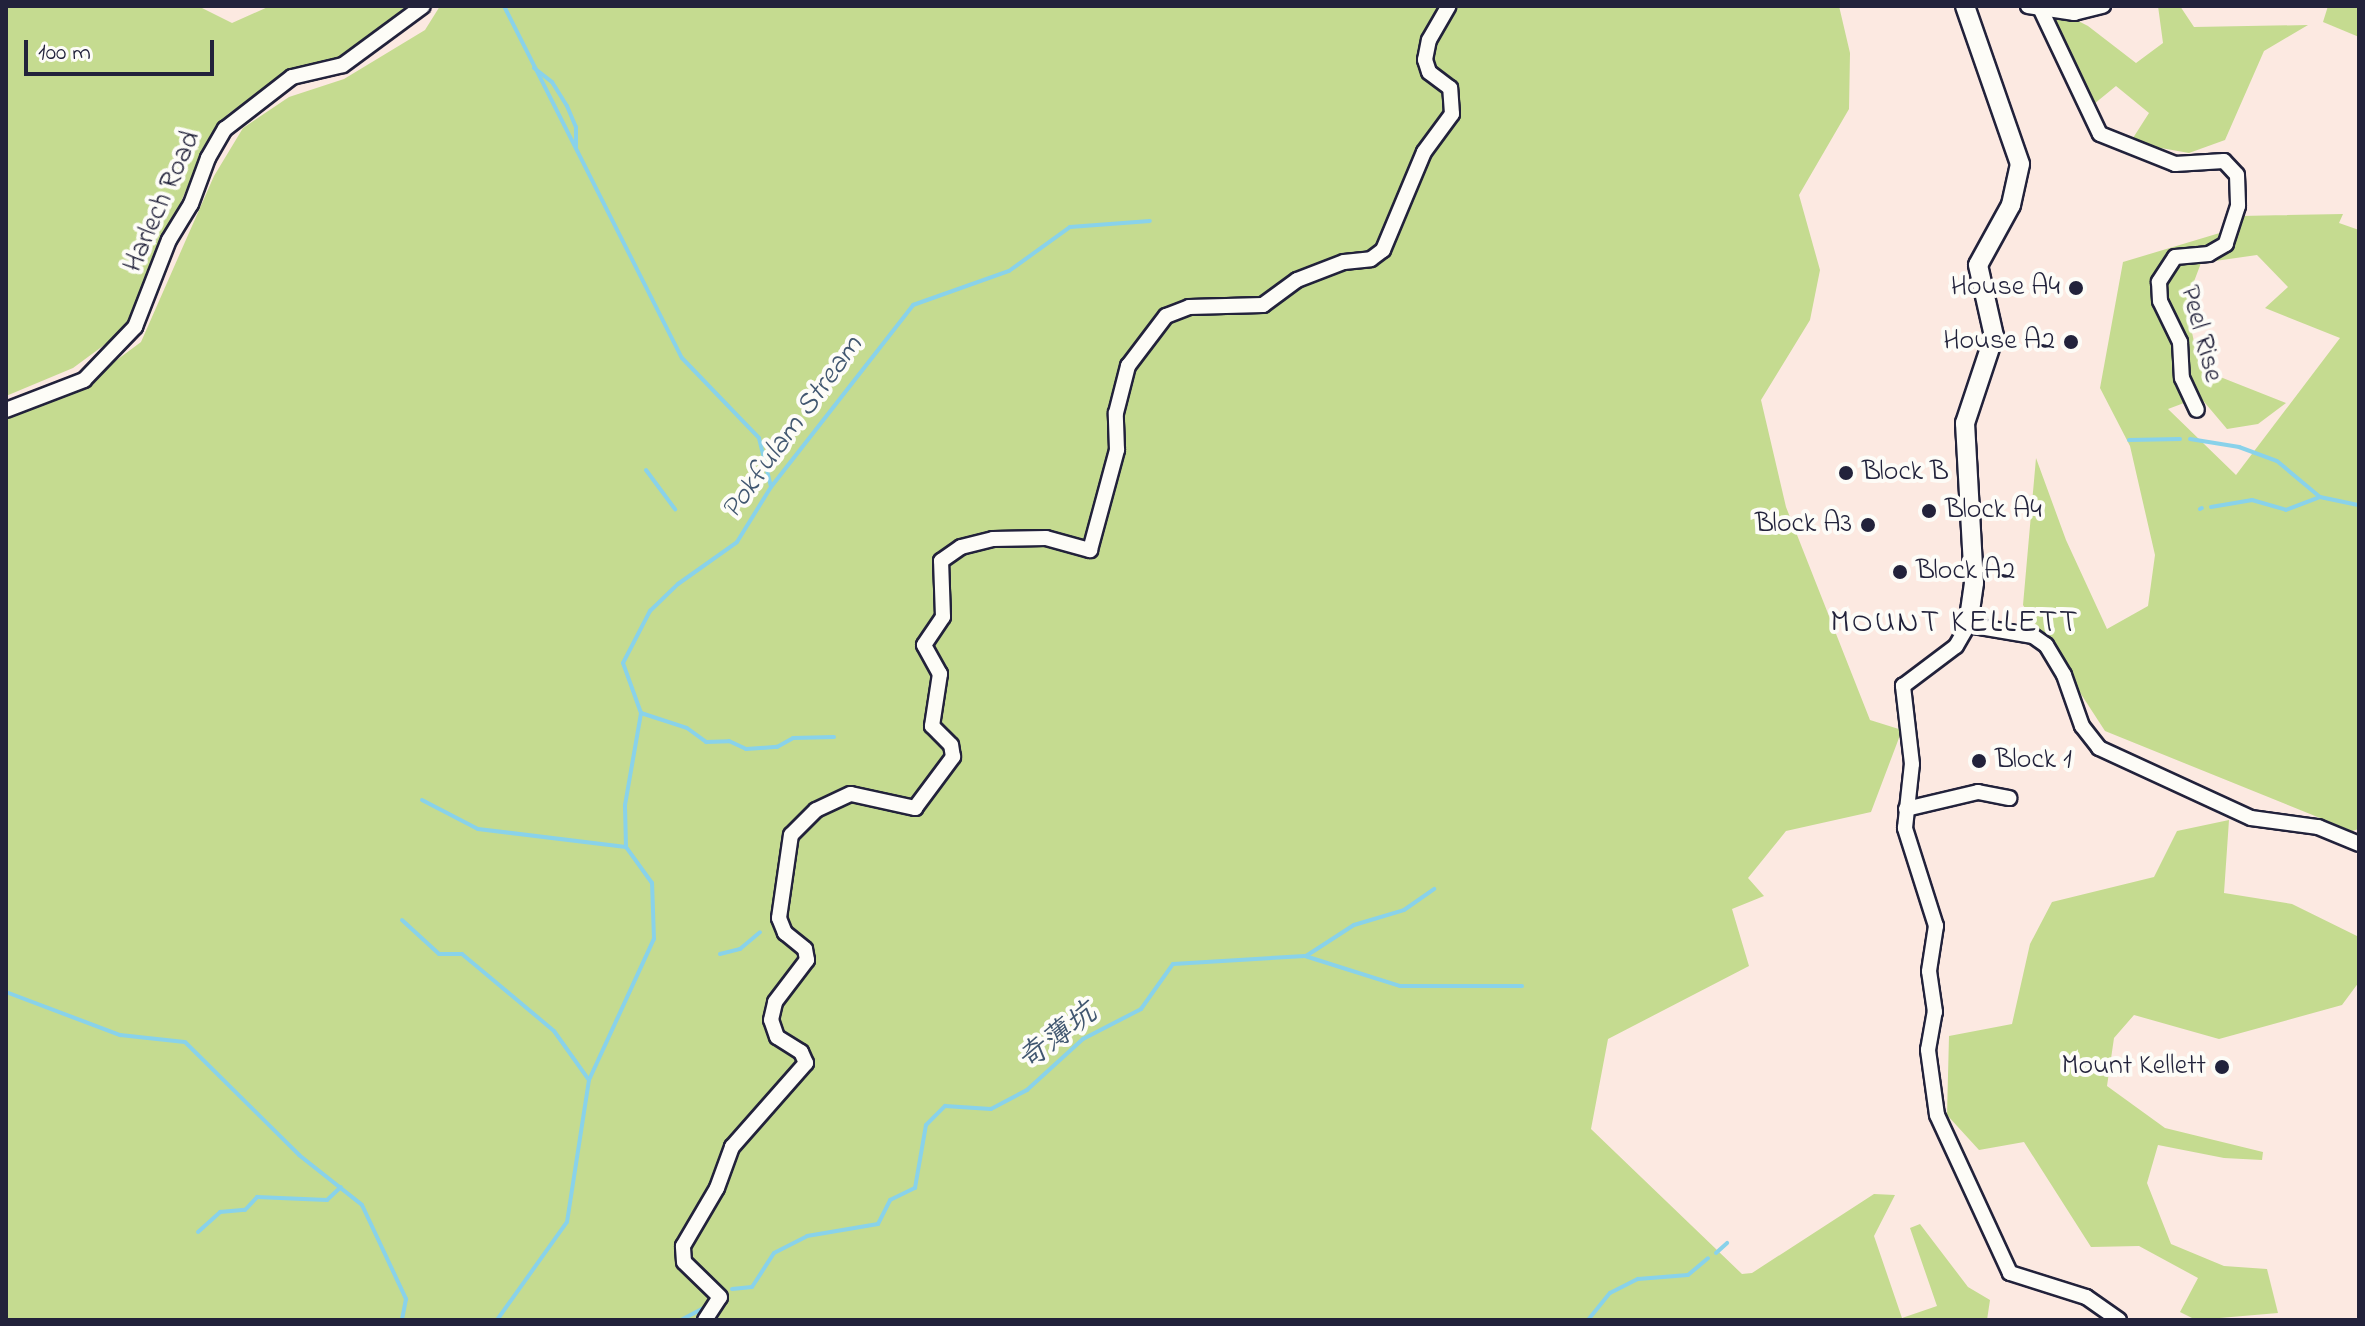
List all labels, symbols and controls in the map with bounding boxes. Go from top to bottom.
scale bar [28,24,218,74]
text: 100 m [38,36,91,71]
street label: Harlech Road [117,126,209,278]
place label: House A4 [1951,271,2060,305]
marker: House A4 [2067,279,2085,297]
street label: Peel Rise [2171,282,2229,386]
place label: House A2 [1943,325,2055,359]
water label: Pokfulam Stream [714,329,872,527]
marker: House A2 [2062,333,2080,351]
place label: Block B [1862,456,1949,490]
marker: Block B [1837,464,1855,482]
place label: Block A4 [1945,494,2042,528]
marker: Block A4 [1920,502,1938,520]
place label: Block A3 [1755,508,1852,542]
marker: Block A3 [1859,516,1877,534]
place label: Block A2 [1916,555,2015,589]
marker: Block A2 [1891,563,1909,581]
district label: MOUNT KELLETT [1830,605,2080,643]
place label: Block 1 [1995,744,2072,778]
marker: Block 1 [1970,752,1988,770]
water label: 奇薄坑 [1011,997,1105,1079]
place label: Mount Kellett [2061,1050,2206,1084]
marker: Mount Kellett [2213,1058,2231,1076]

